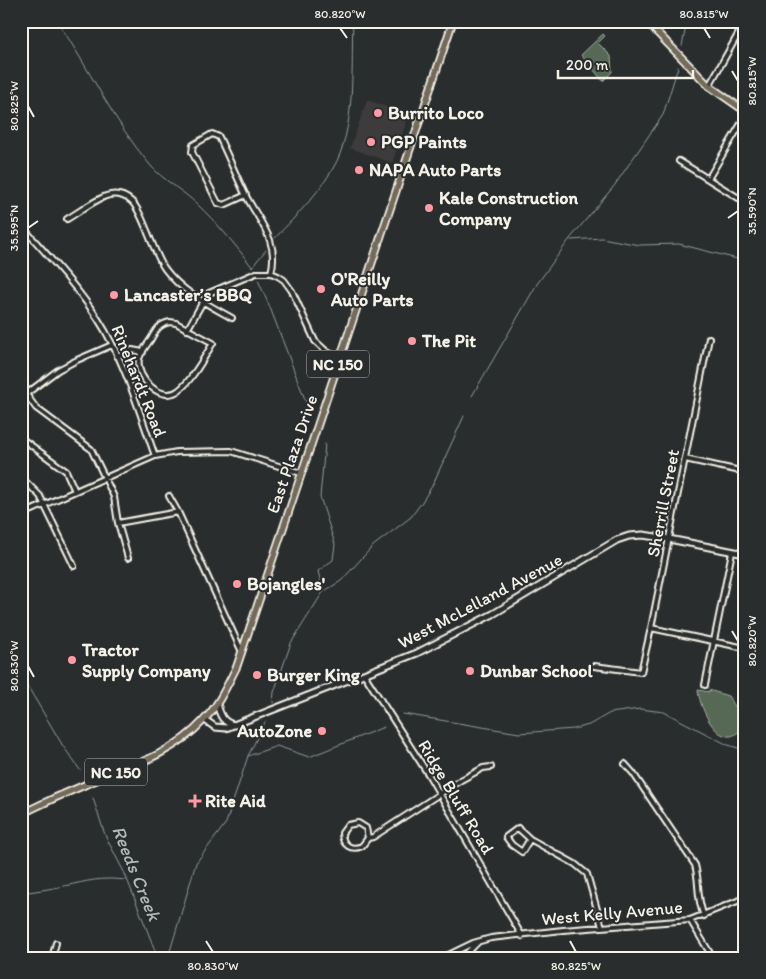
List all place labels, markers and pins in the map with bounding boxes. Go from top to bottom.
place label: Burrito Loco [388,102,484,124]
marker: Burrito Loco [372,107,384,119]
place label: PGP Paints [381,131,467,153]
marker: PGP Paints [365,136,377,148]
place label: NAPA Auto Parts [369,159,501,181]
marker: NAPA Auto Parts [353,164,365,176]
place label: Kale Construction Company [439,187,578,230]
marker: Kale Construction Company [423,202,435,214]
place label: O'Reilly Auto Parts [330,268,413,311]
marker: O'Reilly Auto Parts [315,283,327,295]
place label: Lancaster’s BBQ [124,284,252,306]
marker: Lancaster’s BBQ [108,289,120,301]
place label: The Pit [421,330,476,352]
marker: The Pit [406,335,418,347]
place label: Bojangles' [247,573,325,595]
marker: Bojangles' [231,578,243,590]
place label: Tractor Supply Company [81,639,211,682]
marker: Tractor Supply Company [66,654,78,666]
place label: Dunbar School [480,660,594,682]
place label: Burger King [267,664,361,686]
marker: Dunbar School [464,665,476,677]
marker: Burger King [251,669,263,681]
place label: AutoZone [236,720,312,742]
marker: AutoZone [316,725,328,737]
place label: Rite Aid [205,790,266,812]
marker: Rite Aid [189,795,201,807]

